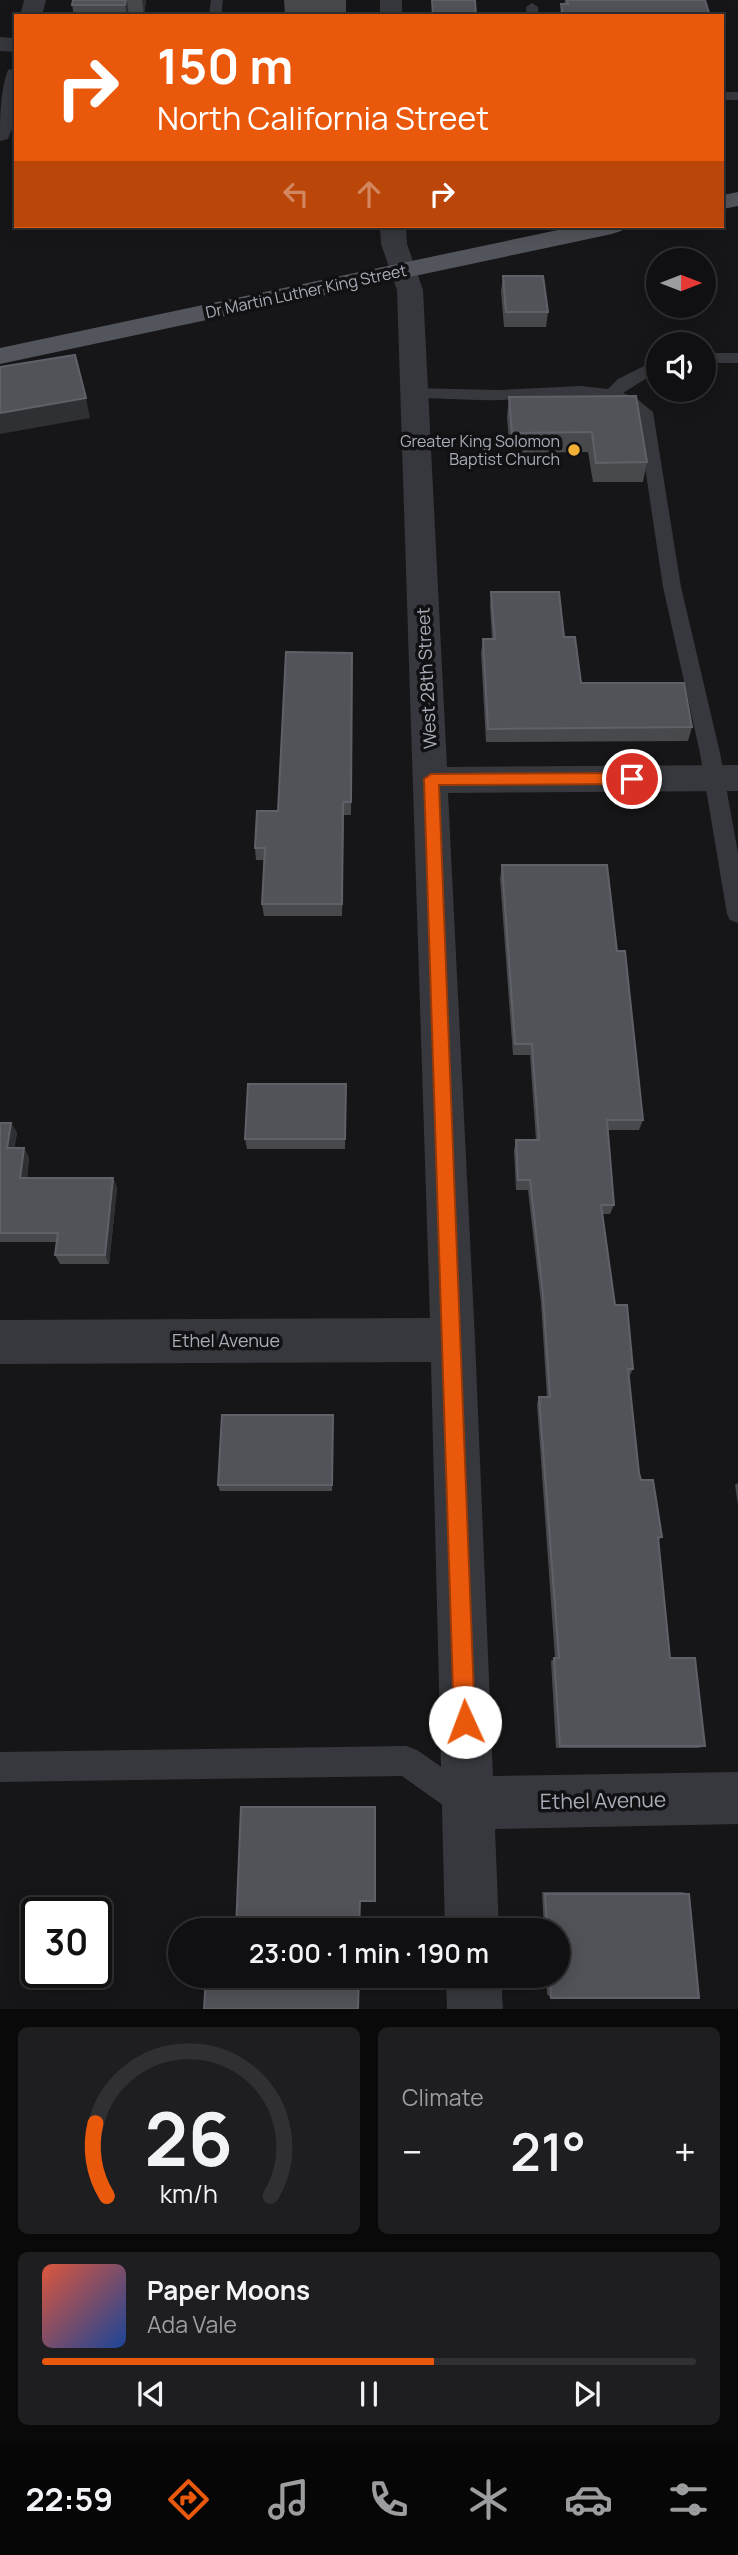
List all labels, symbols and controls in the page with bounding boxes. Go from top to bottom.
text: 150 m [157,32,293,99]
icon: right [42,42,133,133]
text: North California Street [157,96,489,140]
icon: left [277,175,315,213]
icon: ahead [350,175,388,213]
icon: right [423,175,461,213]
north arrow [646,248,716,318]
map controls [646,248,716,402]
street label: Dr Martin Luther King Street [203,259,409,323]
button: sound [646,332,716,402]
place label: Greater King Solomon Baptist Church [400,430,560,470]
marker: Greater King Solomon Baptist Church [566,442,582,458]
street label: West 28th Street [410,607,442,749]
pin [602,749,662,809]
icon: arrive [613,760,651,798]
street label: Ethel Avenue [172,1328,280,1352]
position arrow [428,1685,502,1759]
street label: Ethel Avenue [540,1785,666,1815]
speed limit sign: 30 [21,1897,112,1988]
text: 23:00 · 1 min · 190 m [249,1935,489,1971]
text: Climate [402,2081,484,2113]
text: 26 [145,2089,233,2189]
text: 21° [510,2116,586,2187]
text: − [402,2125,423,2177]
text: + [674,2125,696,2177]
text: km/h [160,2176,218,2211]
text: Paper Moons [147,2272,310,2308]
text: Ada Vale [147,2308,237,2340]
icon: previous [132,2375,170,2413]
icon: pause [350,2375,388,2413]
icon: next [568,2375,606,2413]
icon: directions [164,2475,213,2524]
icon: music [264,2475,313,2524]
icon: phone [364,2475,413,2524]
icon: climate [464,2475,513,2524]
icon: car [564,2475,613,2524]
icon: filters [664,2475,713,2524]
text: 22:59 [25,2477,113,2521]

